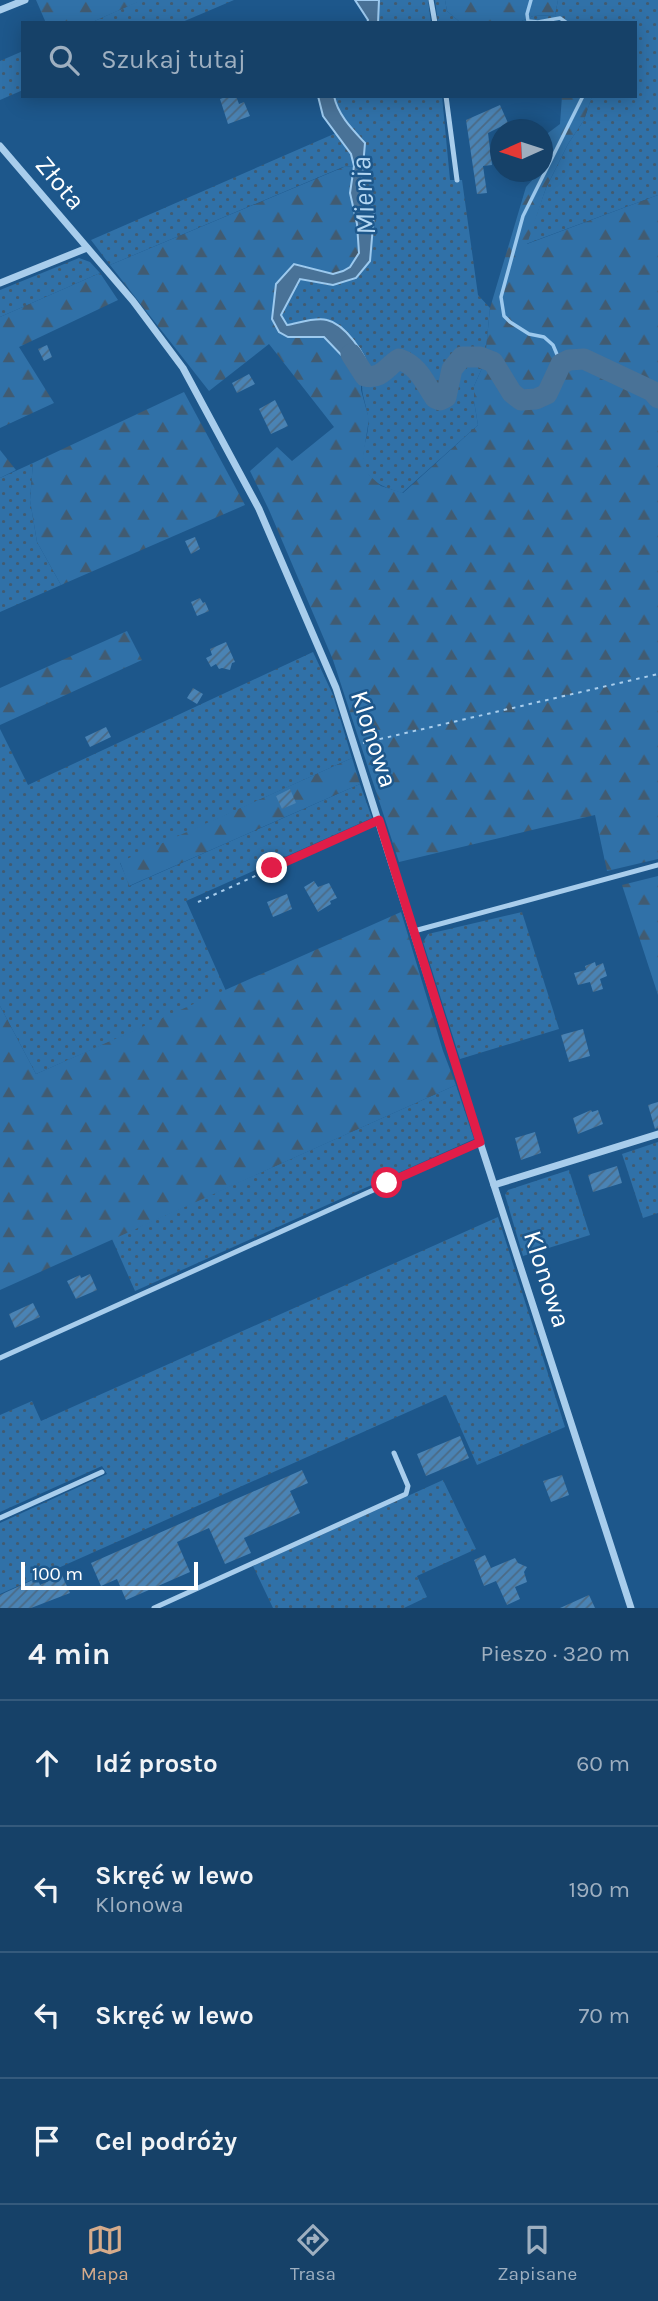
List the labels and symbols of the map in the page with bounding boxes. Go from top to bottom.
north arrow [490,119,553,182]
street label: Złota [29,150,91,216]
water label: Mienia [344,156,382,236]
street label: Klonowa [344,686,404,792]
route end [256,852,287,883]
route start [371,1167,402,1198]
street label: Klonowa [517,1226,577,1332]
scale bar [21,1559,198,1591]

